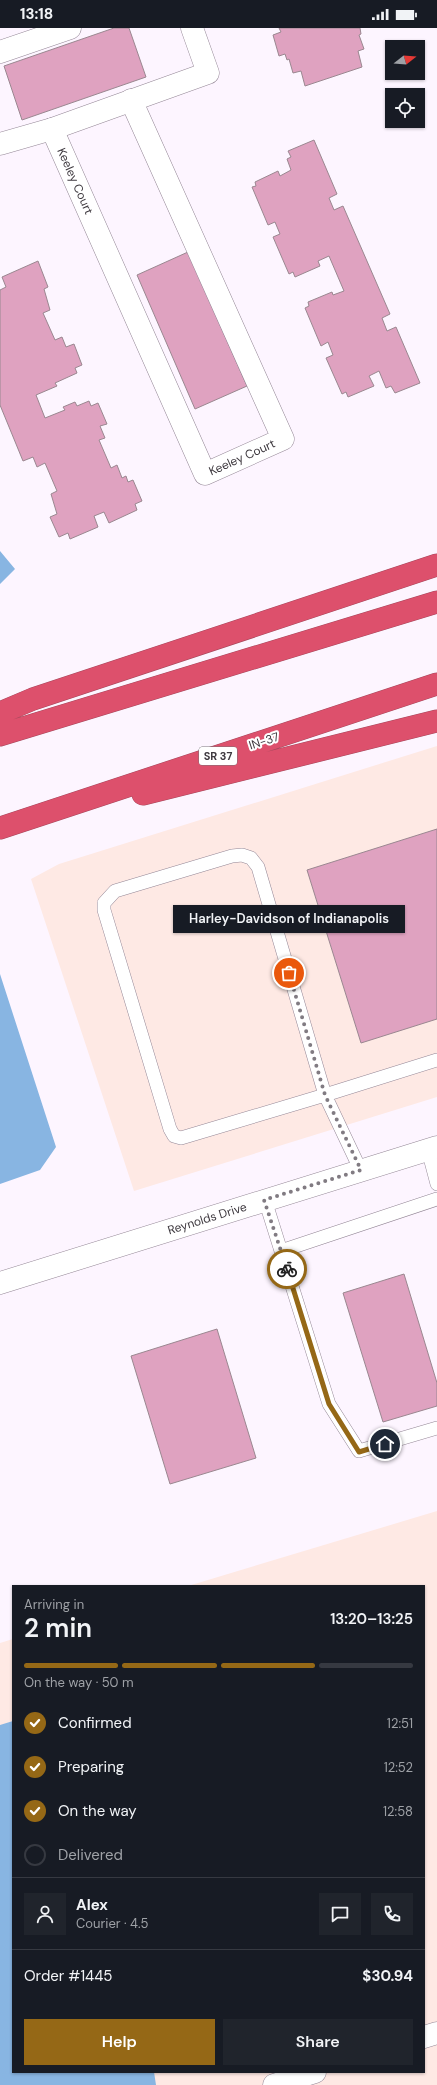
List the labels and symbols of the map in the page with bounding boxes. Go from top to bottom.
north arrow [385,40,425,80]
street label: Keeley Court [53,145,97,217]
street label: Keeley Court [206,435,278,479]
street label: IN-37 [247,729,281,753]
road number: SR 37 [199,747,237,765]
callout: Harley-Davidson of Indianapolis [173,905,405,933]
pin [272,956,306,990]
street label: Reynolds Drive [166,1199,249,1238]
courier [267,1249,307,1289]
pin [368,1427,402,1461]

